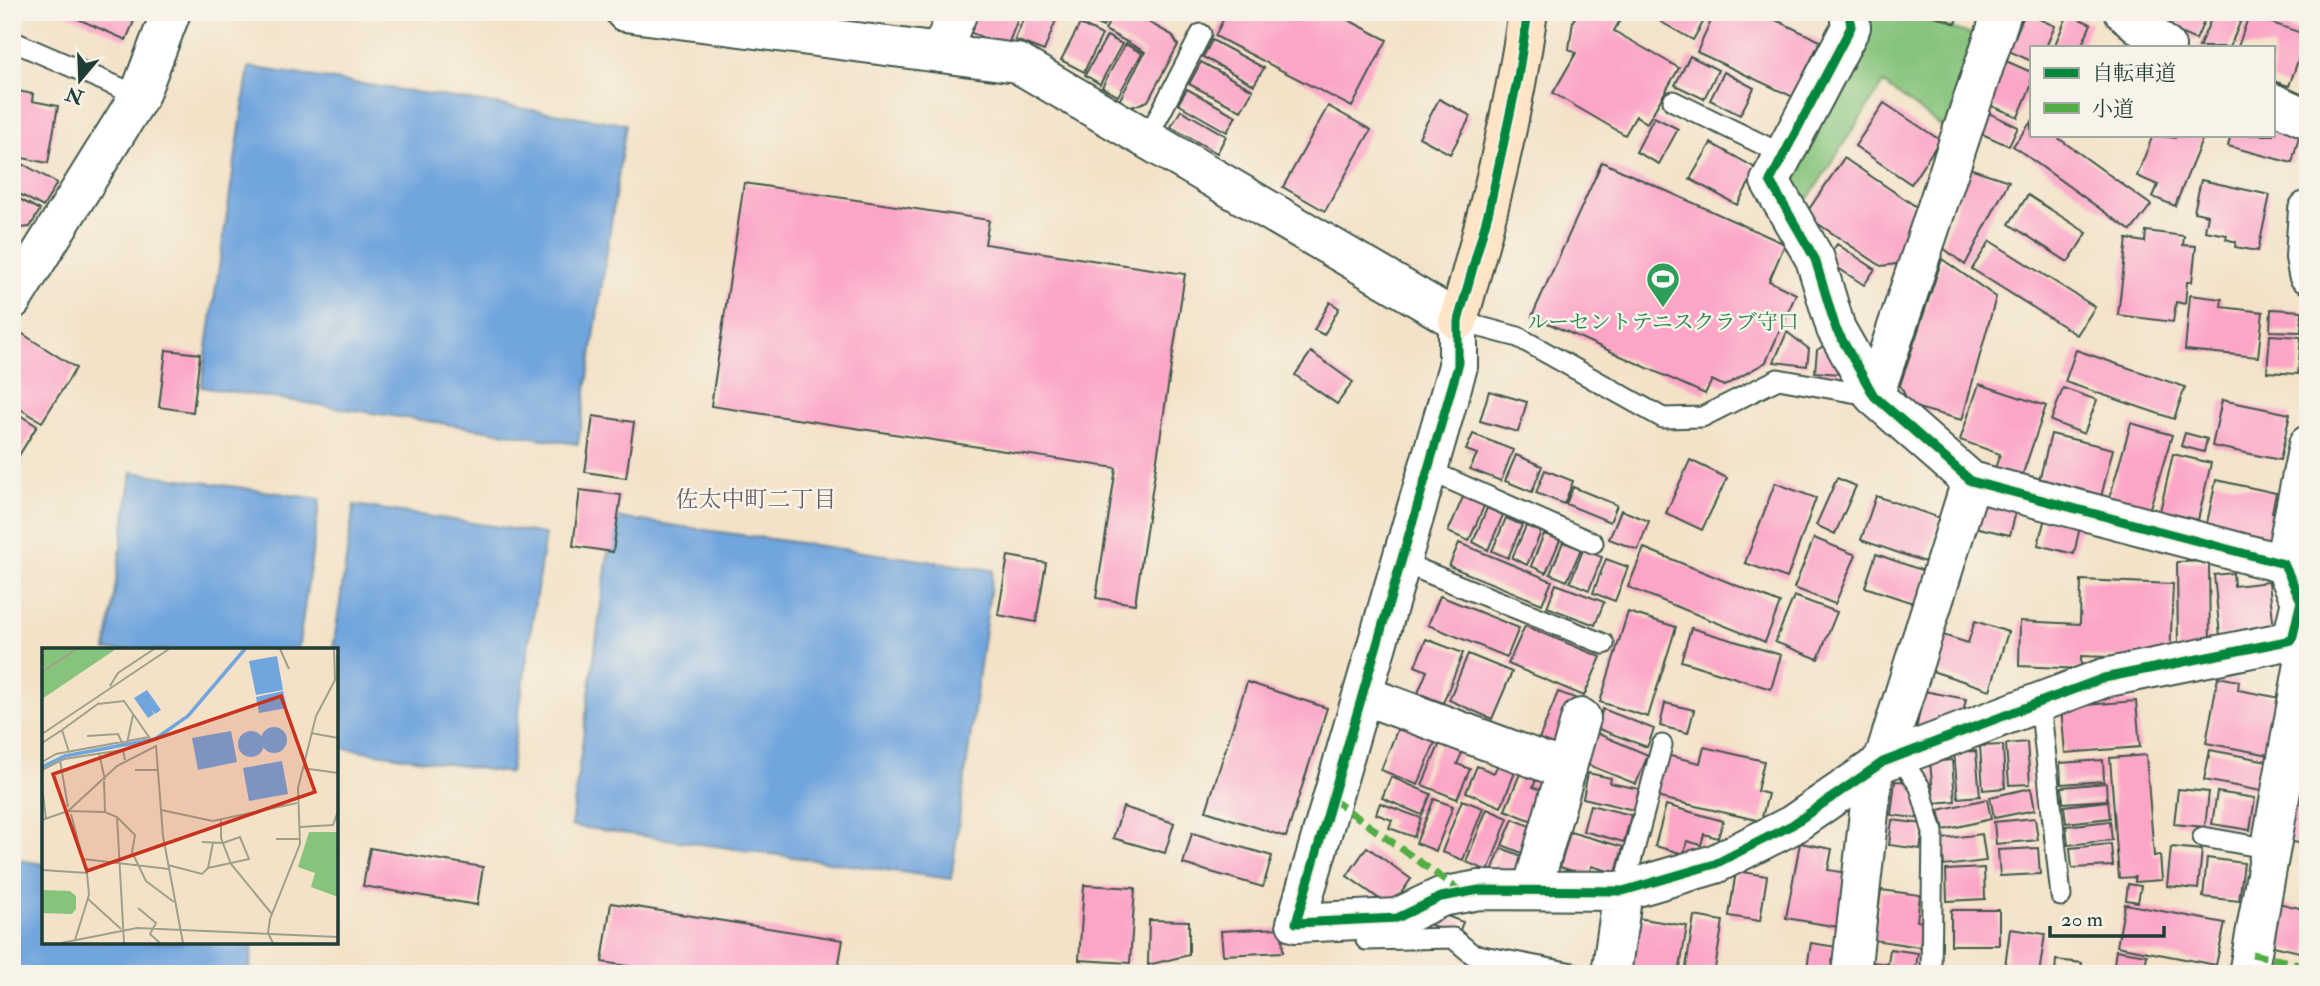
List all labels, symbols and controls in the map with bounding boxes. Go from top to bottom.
north arrow [46,46,116,116]
legend [2030,46,2274,136]
text: 自転車道 [2092,60,2176,87]
text: N [62,81,88,110]
text: 小道 [2092,96,2134,123]
sports icon: ルーセントテニスクラブ守口 [1644,260,1682,309]
place label: ルーセントテニスクラブ守口 [1527,309,1799,336]
district label: 佐太中町二丁目 [676,485,837,514]
inset map [42,648,338,944]
scale bar [2050,895,2164,939]
text: 20 m [2061,906,2103,933]

